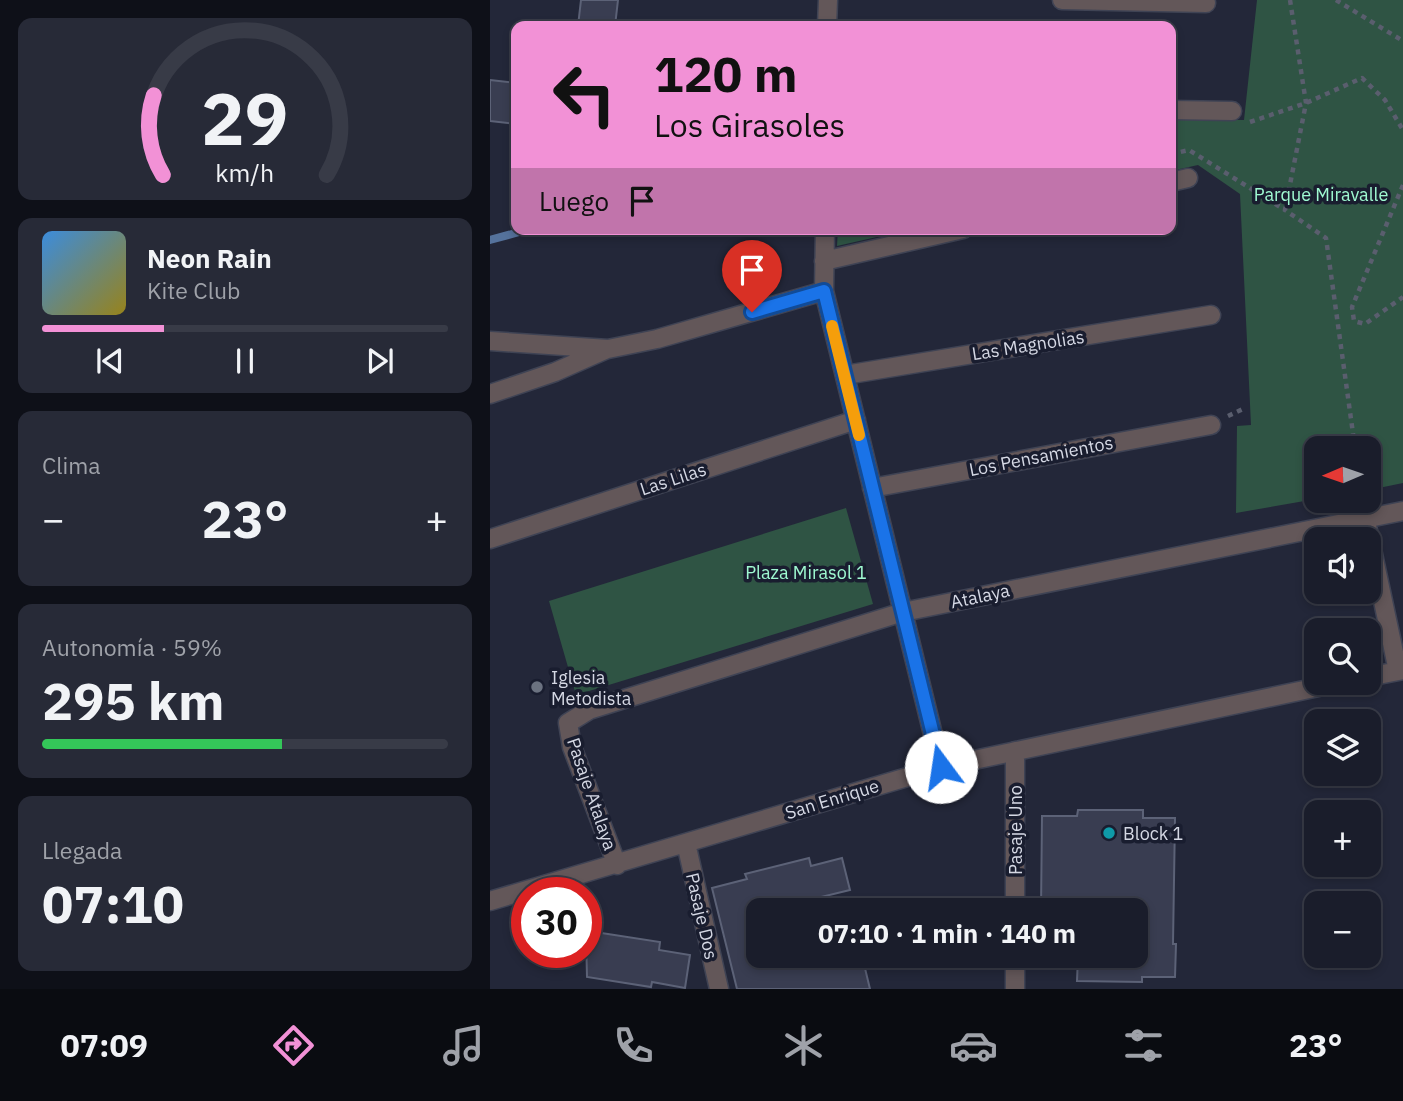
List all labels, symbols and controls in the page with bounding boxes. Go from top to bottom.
text: 120 m [654,42,798,105]
icon: left [539,49,630,140]
text: 29 [201,70,289,165]
text: Los Girasoles [654,104,845,146]
text: km/h [216,156,274,189]
icon: arrive [623,182,661,220]
park label: Parque Miravalle [1254,183,1388,206]
text: Luego [539,184,609,218]
pin [722,240,782,312]
text: Neon Rain [147,241,272,275]
icon: arrive [733,251,771,289]
text: Kite Club [147,275,240,305]
street label: Las Magnolias [970,325,1086,365]
icon: previous [91,342,129,380]
icon: pause [226,342,264,380]
icon: next [361,342,399,380]
street label: Los Pensamientos [967,431,1115,481]
north arrow [1304,436,1381,513]
map controls [1304,436,1381,968]
text: Clima [42,450,101,480]
street label: Las Lilas [637,457,709,501]
text: 23° [202,485,288,552]
text: − [42,494,65,543]
text: + [425,494,448,543]
button: sound [1304,527,1381,604]
park label: Plaza Mirasol 1 [745,561,867,584]
street label: Atalaya [948,578,1012,614]
button: search [1304,618,1381,695]
text: Autonomía · 59% [42,632,222,662]
place label: Iglesia Metodista [551,666,632,710]
text: 295 km [42,667,224,734]
marker: Iglesia Metodista [529,679,545,695]
button: layers [1304,709,1381,786]
position arrow [904,730,978,804]
street label: Pasaje Atalaya [562,735,622,854]
street label: San Enrique [782,774,882,824]
street label: Pasaje Uno [1004,785,1027,875]
button: + [1304,800,1381,877]
place label: Block 1 [1123,822,1183,845]
marker: Block 1 [1101,825,1117,841]
text: Llegada [42,835,122,865]
text: 07:10 [42,870,184,937]
street label: Pasaje Dos [681,870,723,962]
speed limit sign: 30 [511,877,602,968]
button: − [1304,891,1381,968]
text: 07:10 · 1 min · 140 m [818,916,1076,950]
icon: directions [269,1021,318,1070]
icon: music [439,1021,488,1070]
icon: phone [609,1021,658,1070]
icon: climate [779,1021,828,1070]
icon: car [949,1021,998,1070]
icon: filters [1119,1021,1168,1070]
text: 07:09 [61,1024,148,1066]
text: 23° [1289,1024,1342,1066]

